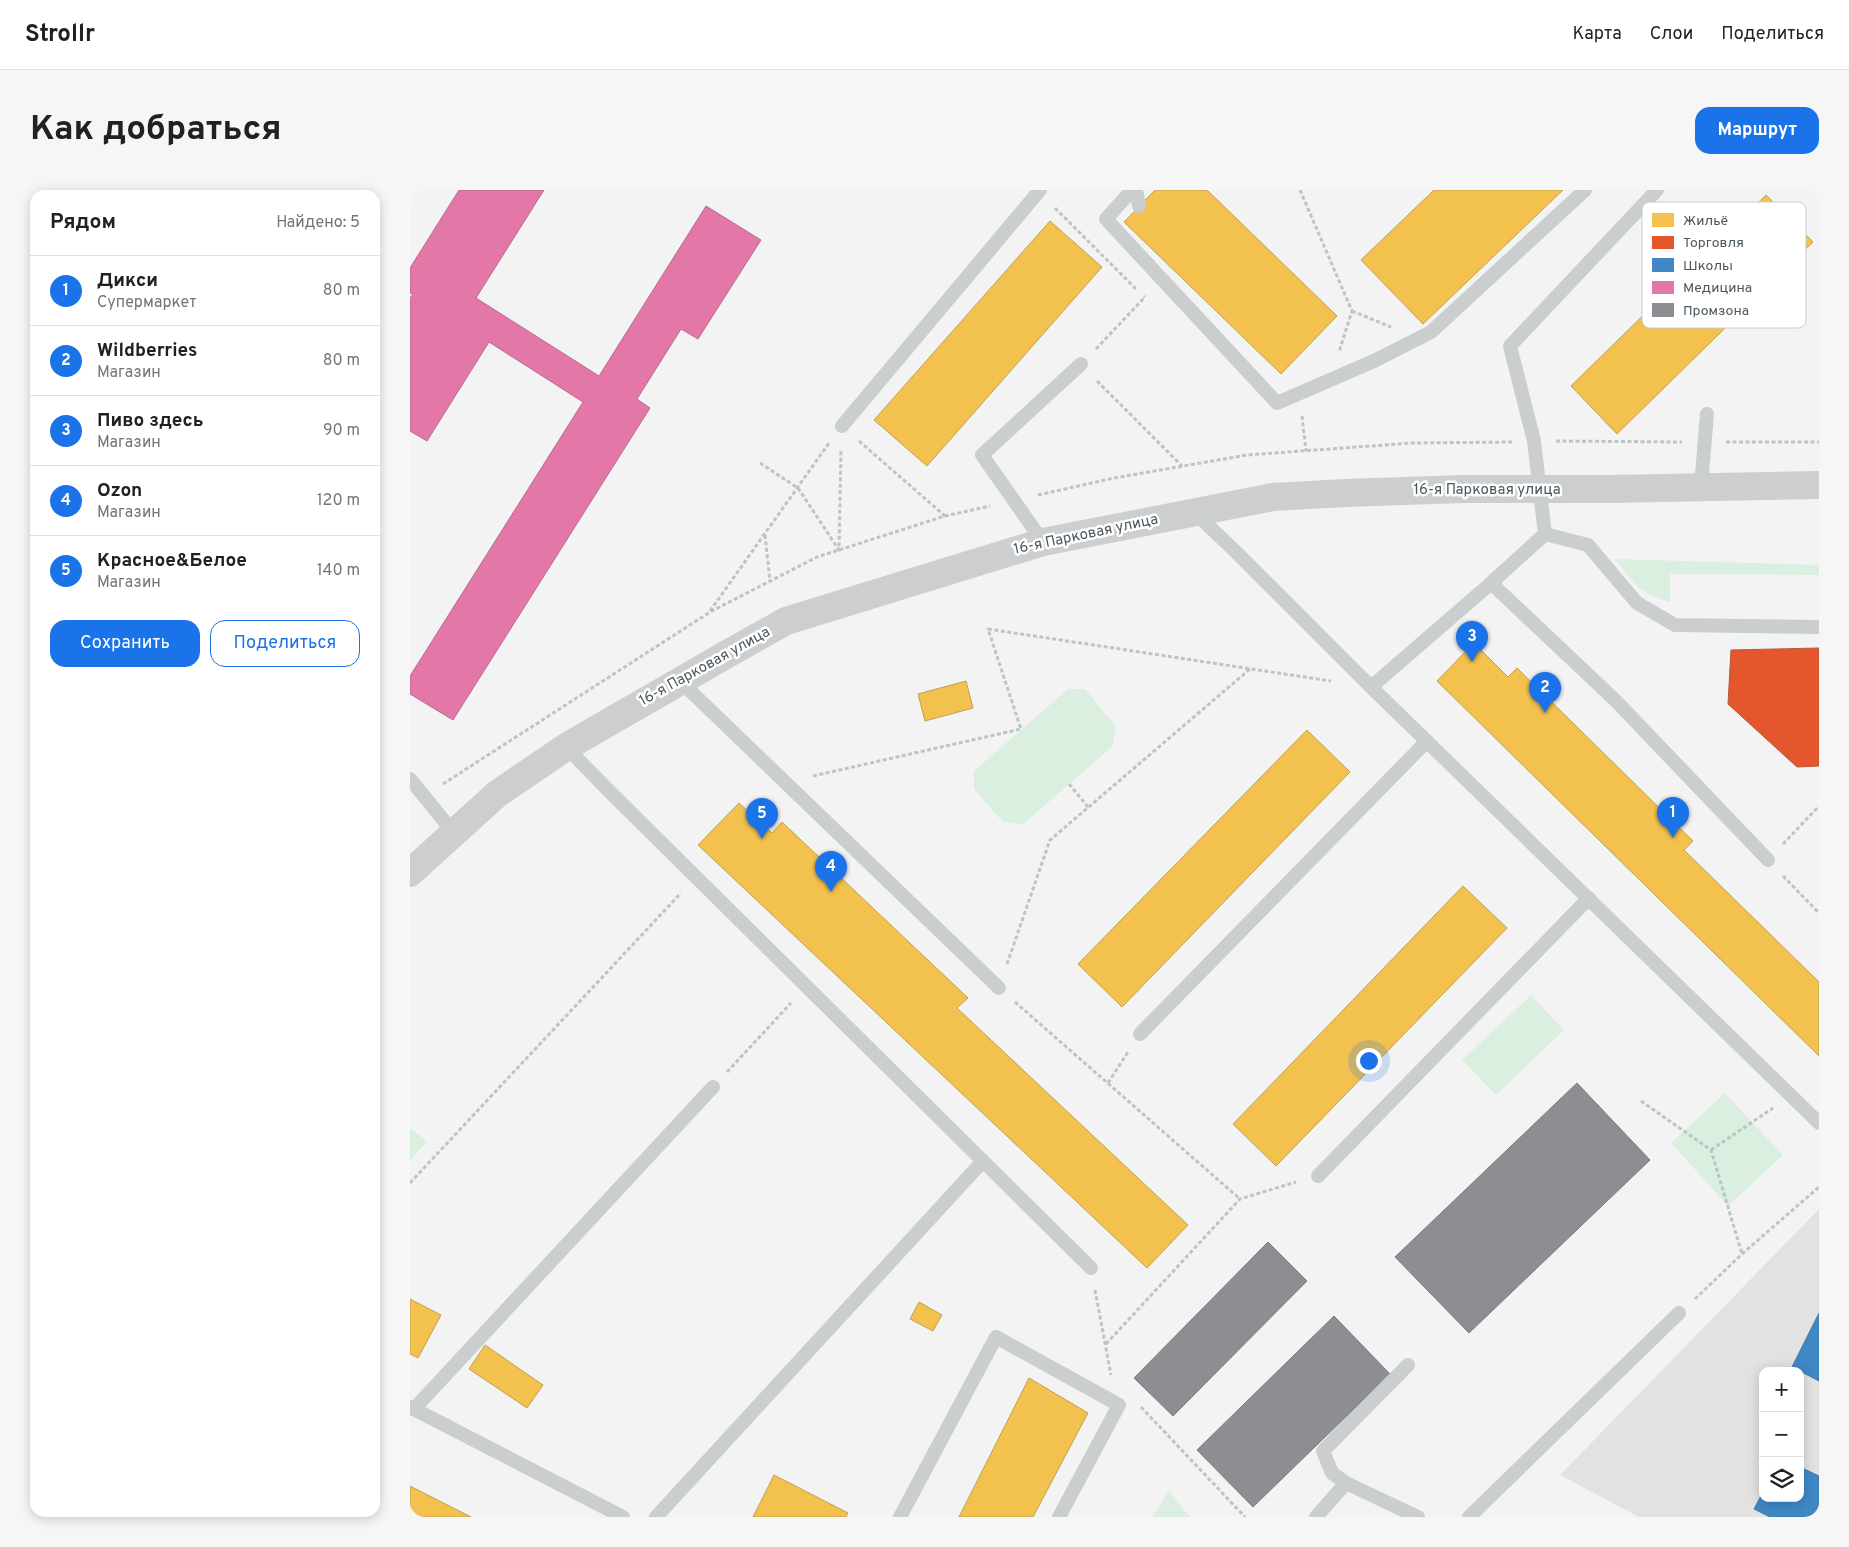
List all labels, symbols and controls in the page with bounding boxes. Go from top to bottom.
text: Strollr [25,20,95,50]
text: Карта [1572,23,1622,46]
text: Слои [1650,23,1693,46]
text: Поделиться [1721,23,1824,46]
button: Маршрут [1695,107,1819,154]
text: Как добраться [30,108,282,152]
legend [1642,202,1806,328]
text: Рядом [50,209,116,236]
text: Найдено: 5 [276,213,360,233]
text: Жильё [1683,213,1728,230]
text: Торговля [1683,235,1744,252]
text: Школы [1683,258,1733,275]
text: Дикси [97,269,158,293]
text: Медицина [1683,280,1752,297]
text: 1 [63,281,69,301]
text: 80 m [323,281,360,301]
text: Супермаркет [97,293,197,313]
text: Промзона [1683,303,1749,320]
text: Wildberries [97,339,197,363]
text: 2 [61,351,71,371]
text: 80 m [323,351,360,371]
text: Магазин [97,363,161,383]
text: Пиво здесь [97,409,204,433]
text: 3 [61,421,71,441]
text: 90 m [323,421,360,441]
text: Магазин [97,433,161,453]
text: Ozon [97,479,142,503]
street label: 16-я Парковая улица [1413,481,1561,500]
text: 4 [61,491,71,511]
text: 120 m [317,491,360,511]
text: Магазин [97,503,161,523]
street label: 16-я Парковая улица [1012,510,1160,560]
text: Красное&Белое [97,549,247,573]
text: 5 [61,561,71,581]
text: 140 m [317,561,360,581]
text: Магазин [97,573,161,593]
button: Сохранить [50,620,200,667]
button: Поделиться [210,620,360,667]
pin: 3 [1456,621,1488,662]
street label: 16-я Парковая улица [636,623,774,711]
pin: 2 [1529,672,1561,713]
pin: 1 [1657,797,1689,838]
pin: 5 [746,798,778,839]
pin: 4 [815,851,847,892]
your location [1356,1048,1382,1074]
map controls [1759,1367,1804,1502]
button: + [1759,1367,1804,1412]
button: − [1759,1412,1804,1457]
button: layers [1759,1457,1804,1502]

